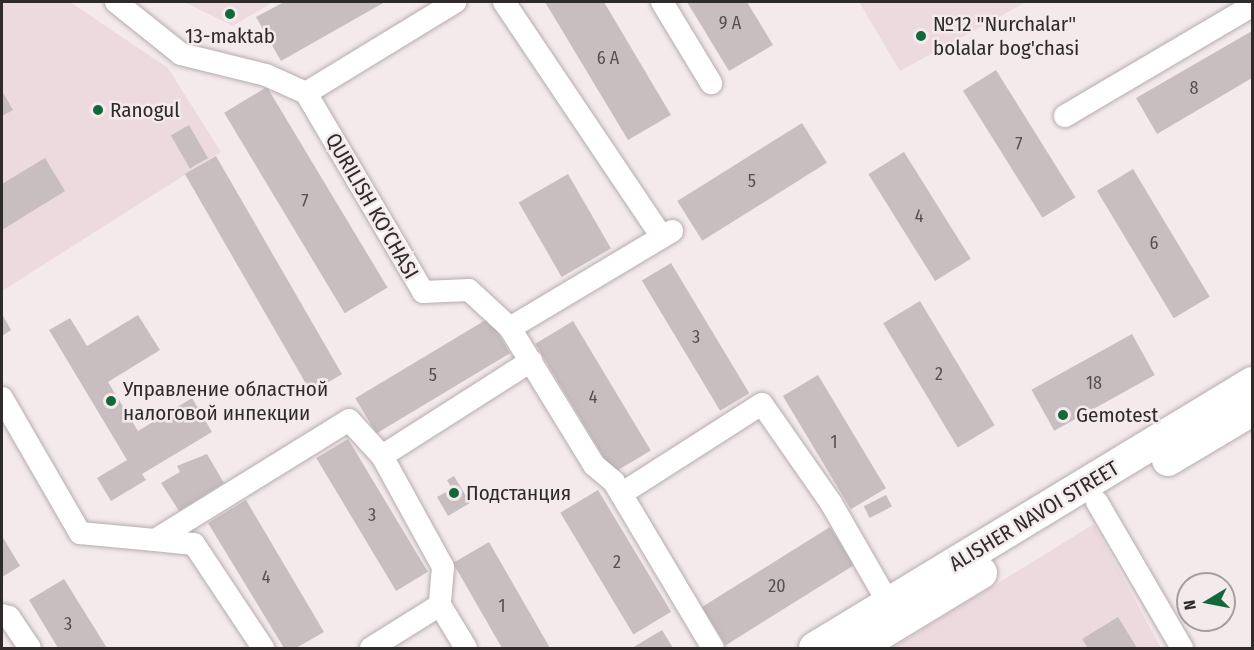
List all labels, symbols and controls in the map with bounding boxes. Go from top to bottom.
marker: 13-maktab [223,7,237,21]
place label: №12 "Nurchalar" bolalar bog'chasi [933,11,1079,61]
house number: 9 А [719,12,741,34]
place label: 13-maktab [185,23,275,49]
marker: №12 "Nurchalar" bolalar bog'chasi [914,29,928,43]
house number: 6 А [597,47,619,69]
house number: 8 [1190,77,1198,99]
place label: Ranogul [110,97,180,123]
marker: Ranogul [91,103,105,117]
street label: QURILISH KO'CHASI [320,129,424,283]
house number: 7 [1015,133,1023,155]
house number: 5 [748,170,756,192]
house number: 7 [301,190,309,212]
house number: 4 [915,205,923,227]
house number: 6 [1150,232,1158,254]
house number: 3 [692,326,700,348]
house number: 2 [935,363,943,385]
house number: 5 [429,364,437,386]
house number: 18 [1086,372,1102,394]
place label: Управление областной налоговой инпекции [123,376,328,426]
house number: 4 [589,386,597,408]
marker: Управление областной налоговой инпекции [104,394,118,408]
place label: Gemotest [1076,402,1158,428]
marker: Gemotest [1054,406,1072,424]
house number: 1 [830,431,838,453]
street label: ALISHER NAVOI STREET [945,455,1123,577]
place label: Подстанция [466,480,571,506]
marker: Подстанция [447,486,461,500]
house number: 3 [368,504,376,526]
house number: 2 [613,551,621,573]
house number: 4 [262,566,270,588]
north arrow [1176,572,1236,632]
house number: 20 [768,575,786,597]
house number: 1 [498,595,506,617]
text: N [1180,598,1200,611]
house number: 3 [64,613,72,635]

